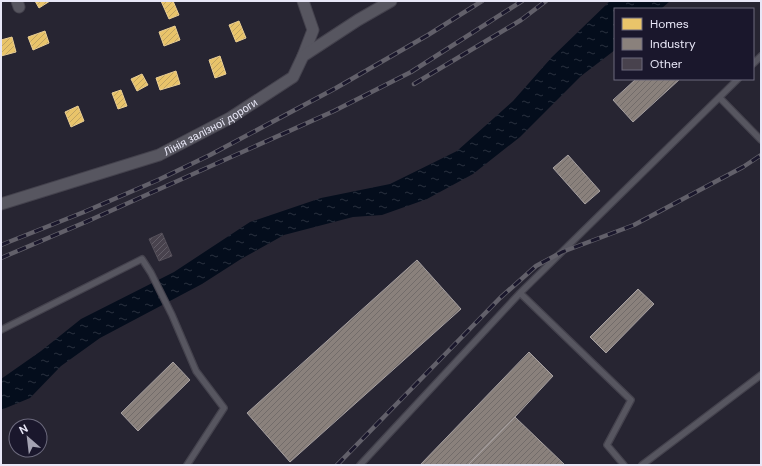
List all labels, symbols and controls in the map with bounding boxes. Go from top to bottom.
legend [614,8,754,80]
text: Homes [650,16,689,32]
text: Industry [650,36,696,52]
text: Other [650,56,683,72]
street label: Лінія залізної дороги [161,95,260,158]
north arrow [8,418,48,458]
text: N [16,421,30,437]

